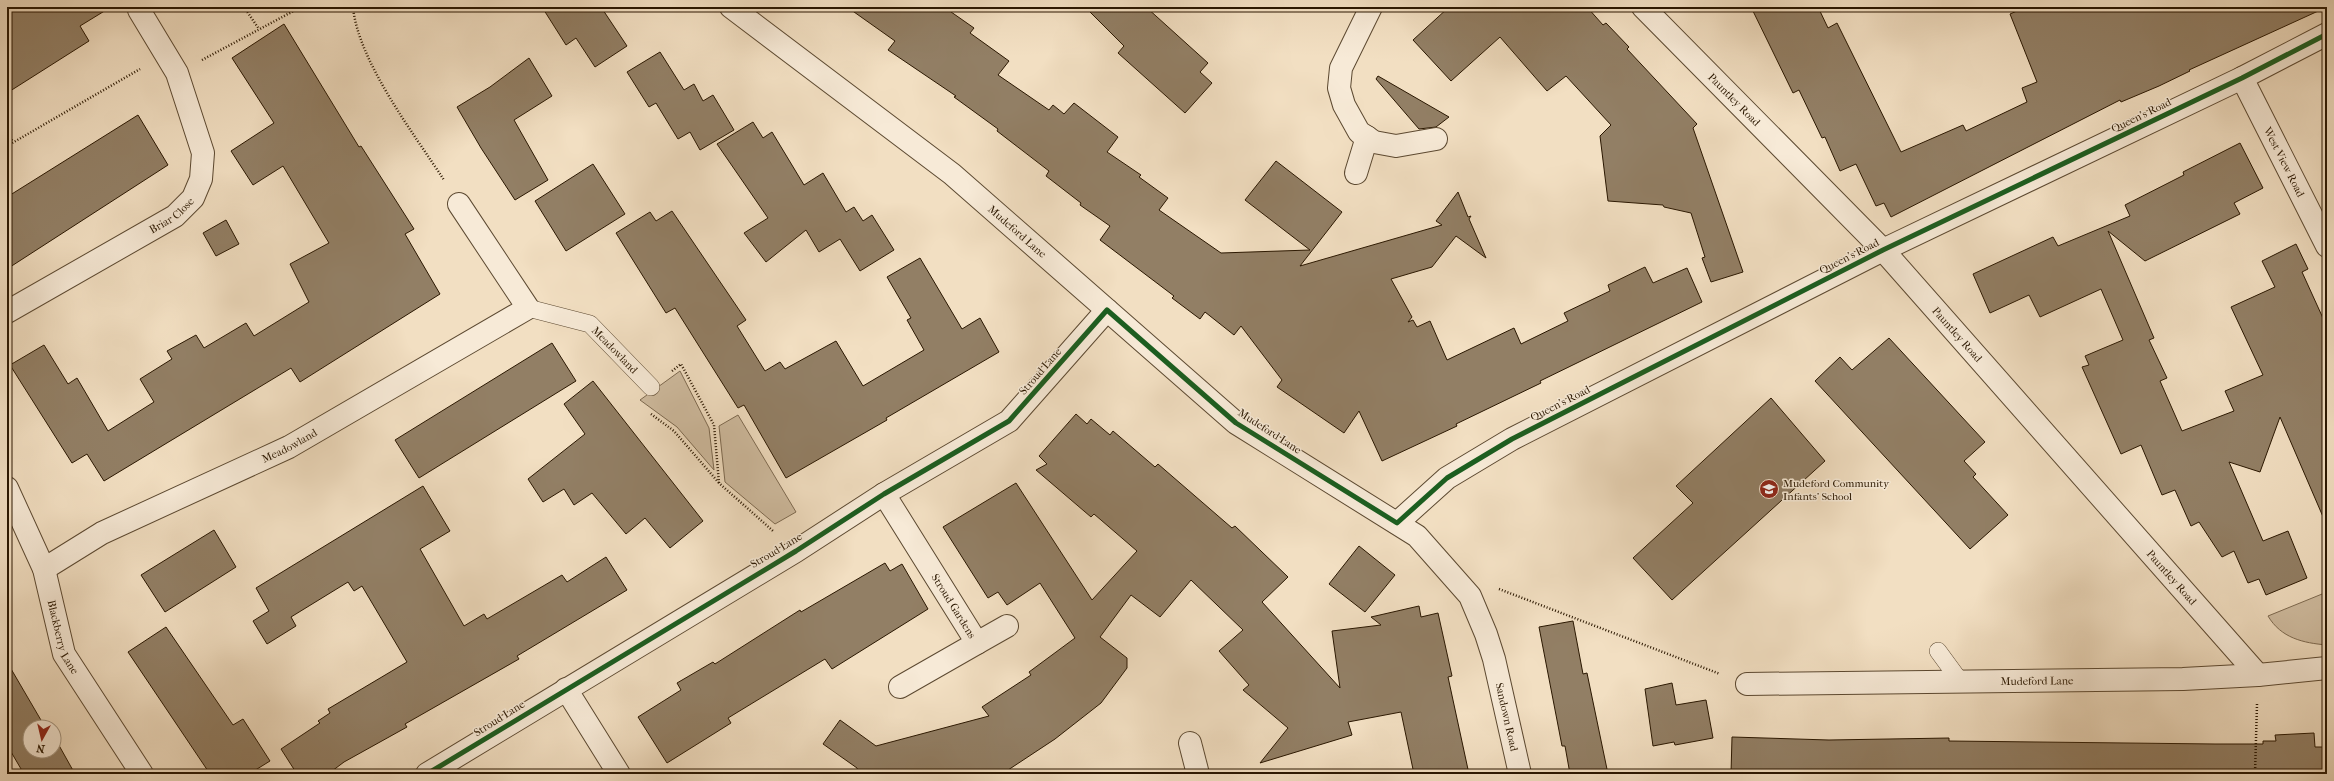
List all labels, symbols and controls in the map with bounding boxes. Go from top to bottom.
street label: Pauntley Road [1705,71,1764,130]
street label: Queen's Road [2109,95,2174,136]
street label: West View Road [2260,124,2308,200]
street label: Briar Close [147,194,197,236]
street label: Mudeford Lane [985,203,1049,261]
street label: Queen's Road [1817,235,1882,277]
street label: Pauntley Road [1929,304,1985,366]
street label: Meadowland [589,324,641,377]
street label: Stroud Lane [1017,345,1065,397]
street label: Queen's Road [1528,382,1593,424]
street label: Mudeford Lane [1236,406,1304,457]
street label: Meadowland [260,426,320,466]
place label: Mudeford Community Infants' School [1783,477,1890,503]
school or university icon: Mudeford Community Infants' School [1758,478,1780,500]
street label: Stroud Lane [748,530,805,571]
street label: Pauntley Road [2144,547,2200,609]
street label: Stroud Gardens [928,572,978,641]
street label: Blackberry Lane [44,599,82,677]
street label: Mudeford Lane [2000,674,2074,688]
street label: Sandown Road [1493,681,1521,754]
street label: Stroud Lane [471,697,528,739]
north arrow [22,719,62,759]
text: N [35,741,46,755]

